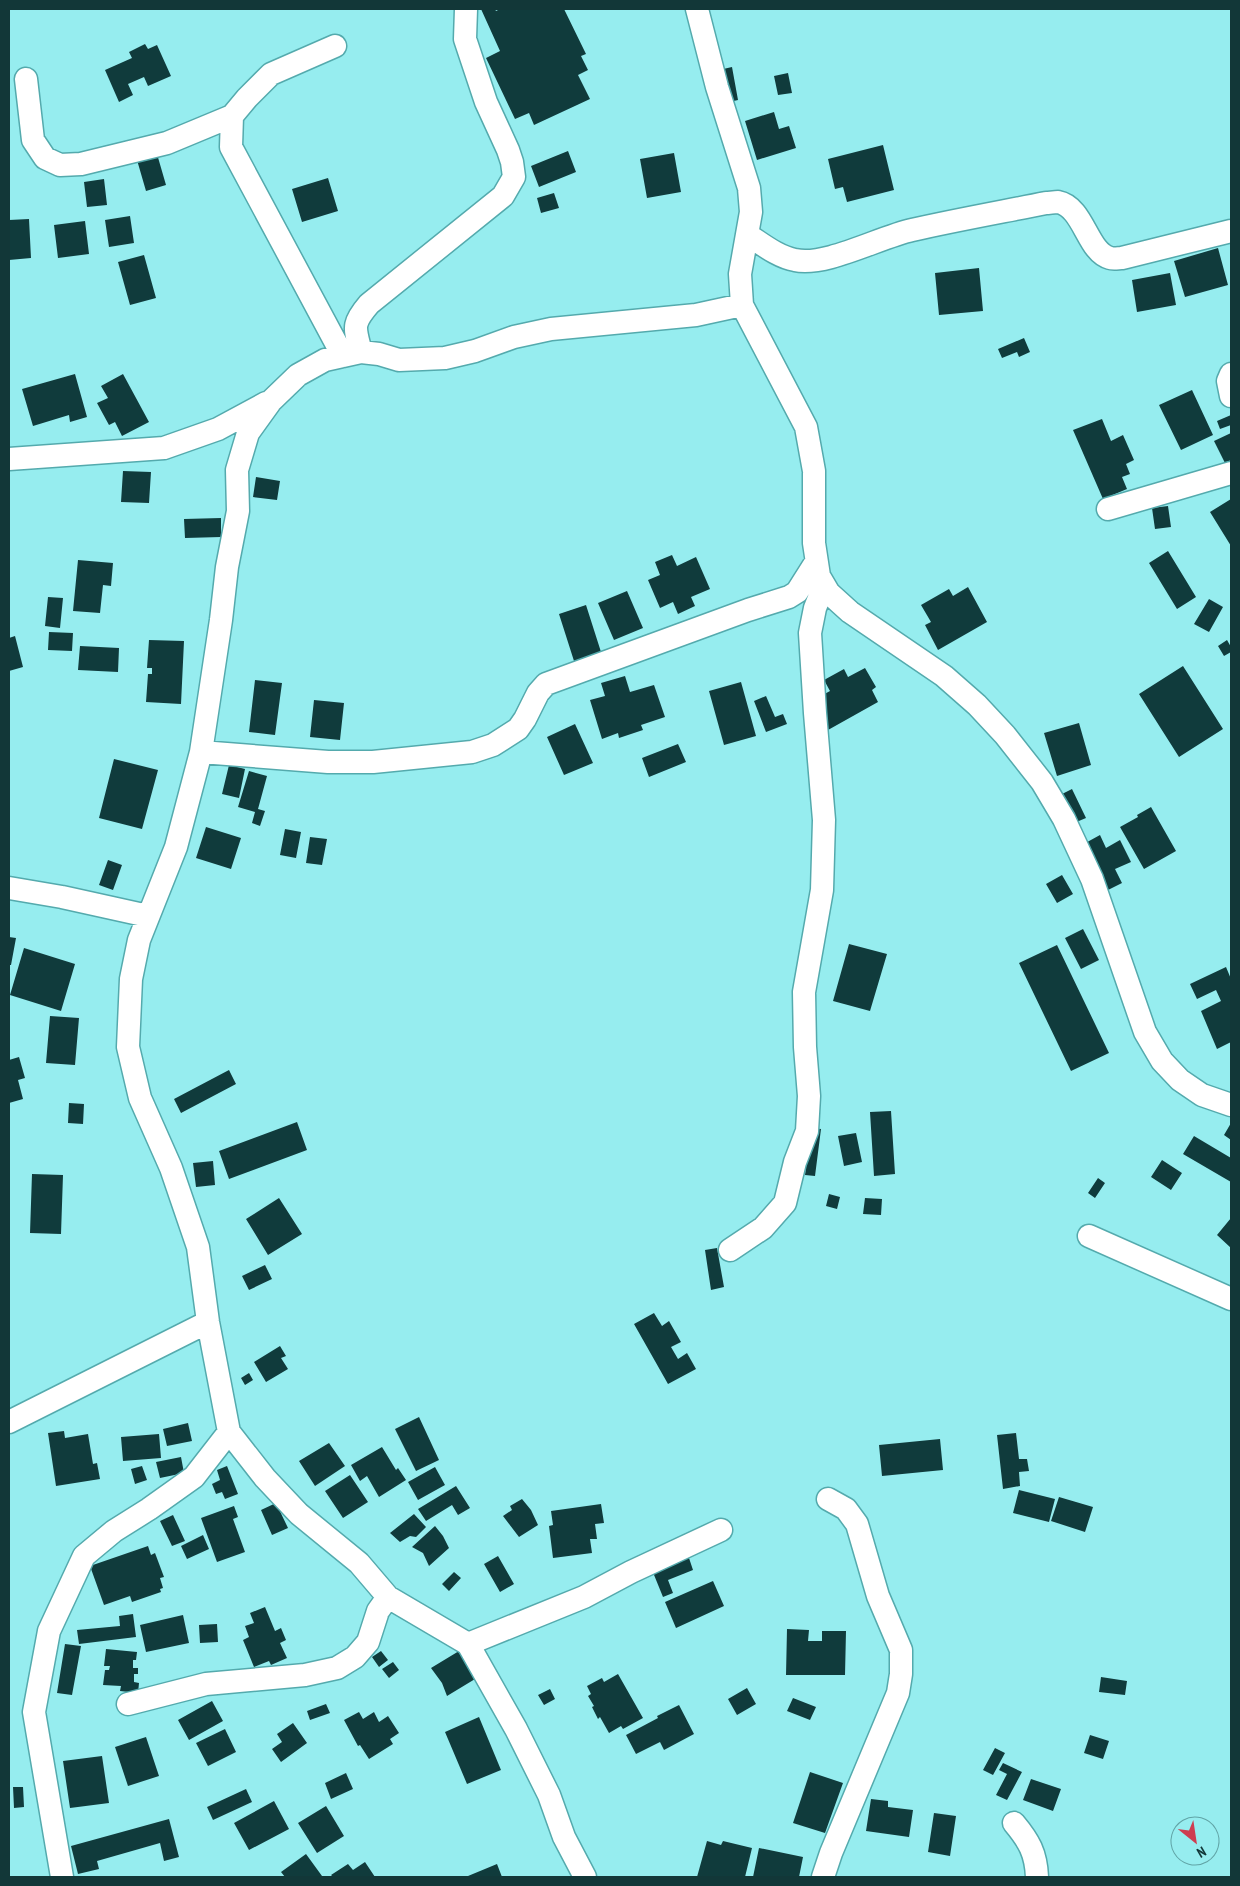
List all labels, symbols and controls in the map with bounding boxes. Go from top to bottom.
north arrow [1170,1816,1220,1866]
text: N [1194,1843,1209,1862]

